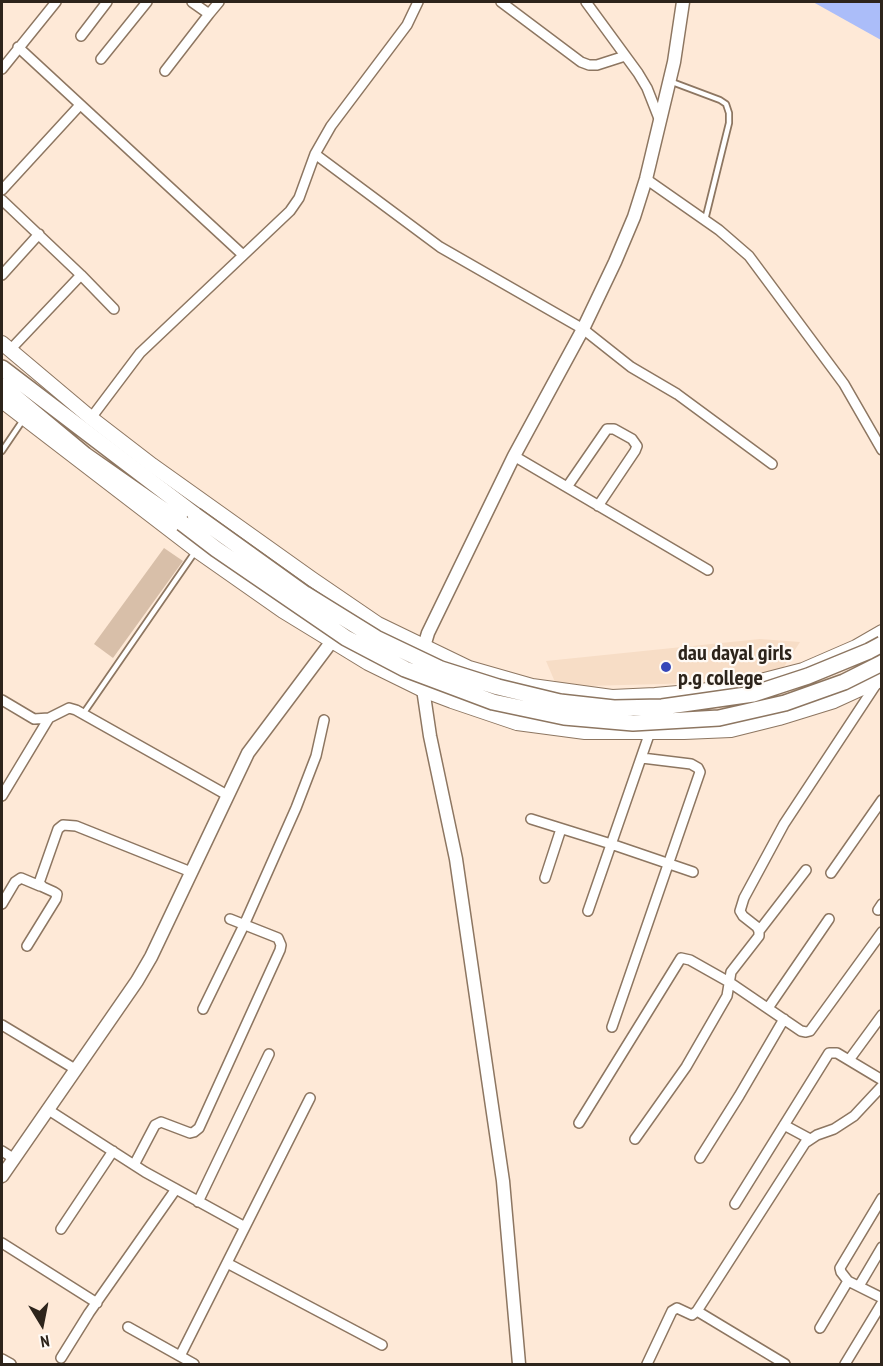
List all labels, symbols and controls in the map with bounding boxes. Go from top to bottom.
place label: dau dayal girls p.g college [678,641,792,692]
marker: dau dayal girls p.g college [659,660,673,674]
north arrow [12,1294,72,1354]
text: N [39,1331,51,1352]

